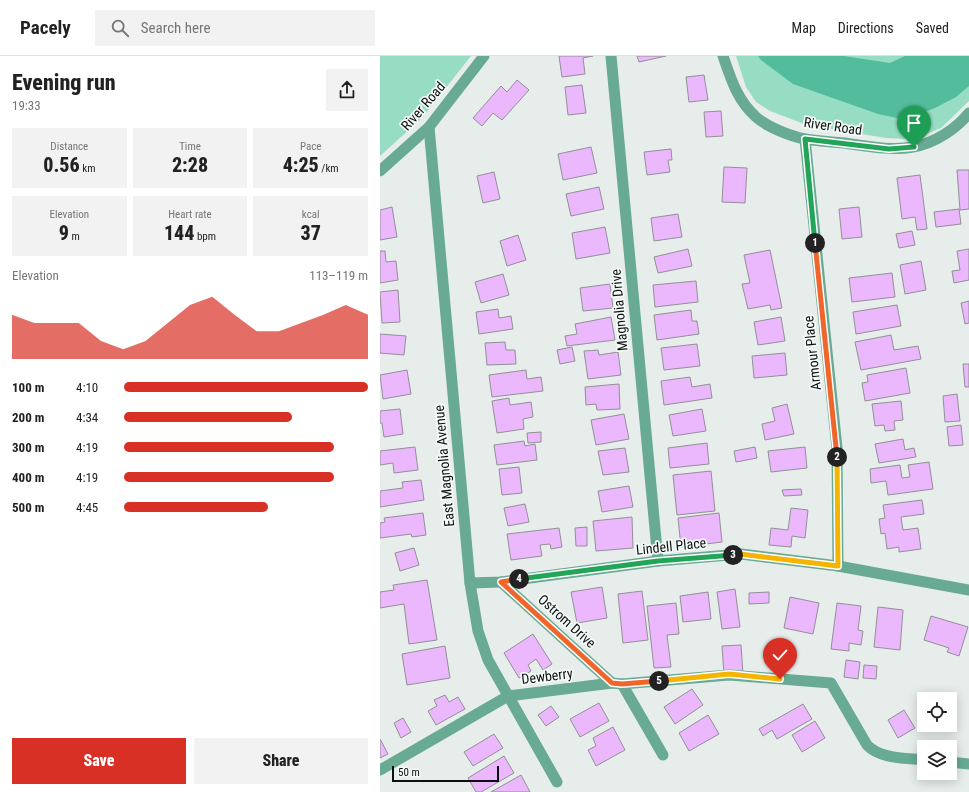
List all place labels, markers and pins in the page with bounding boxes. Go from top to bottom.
pin [897,106,931,147]
pin: 1 [805,233,825,253]
pin: 2 [827,447,847,467]
pin: 3 [723,545,743,565]
pin: 4 [509,569,529,589]
pin [763,638,797,679]
pin: 5 [649,671,669,691]

